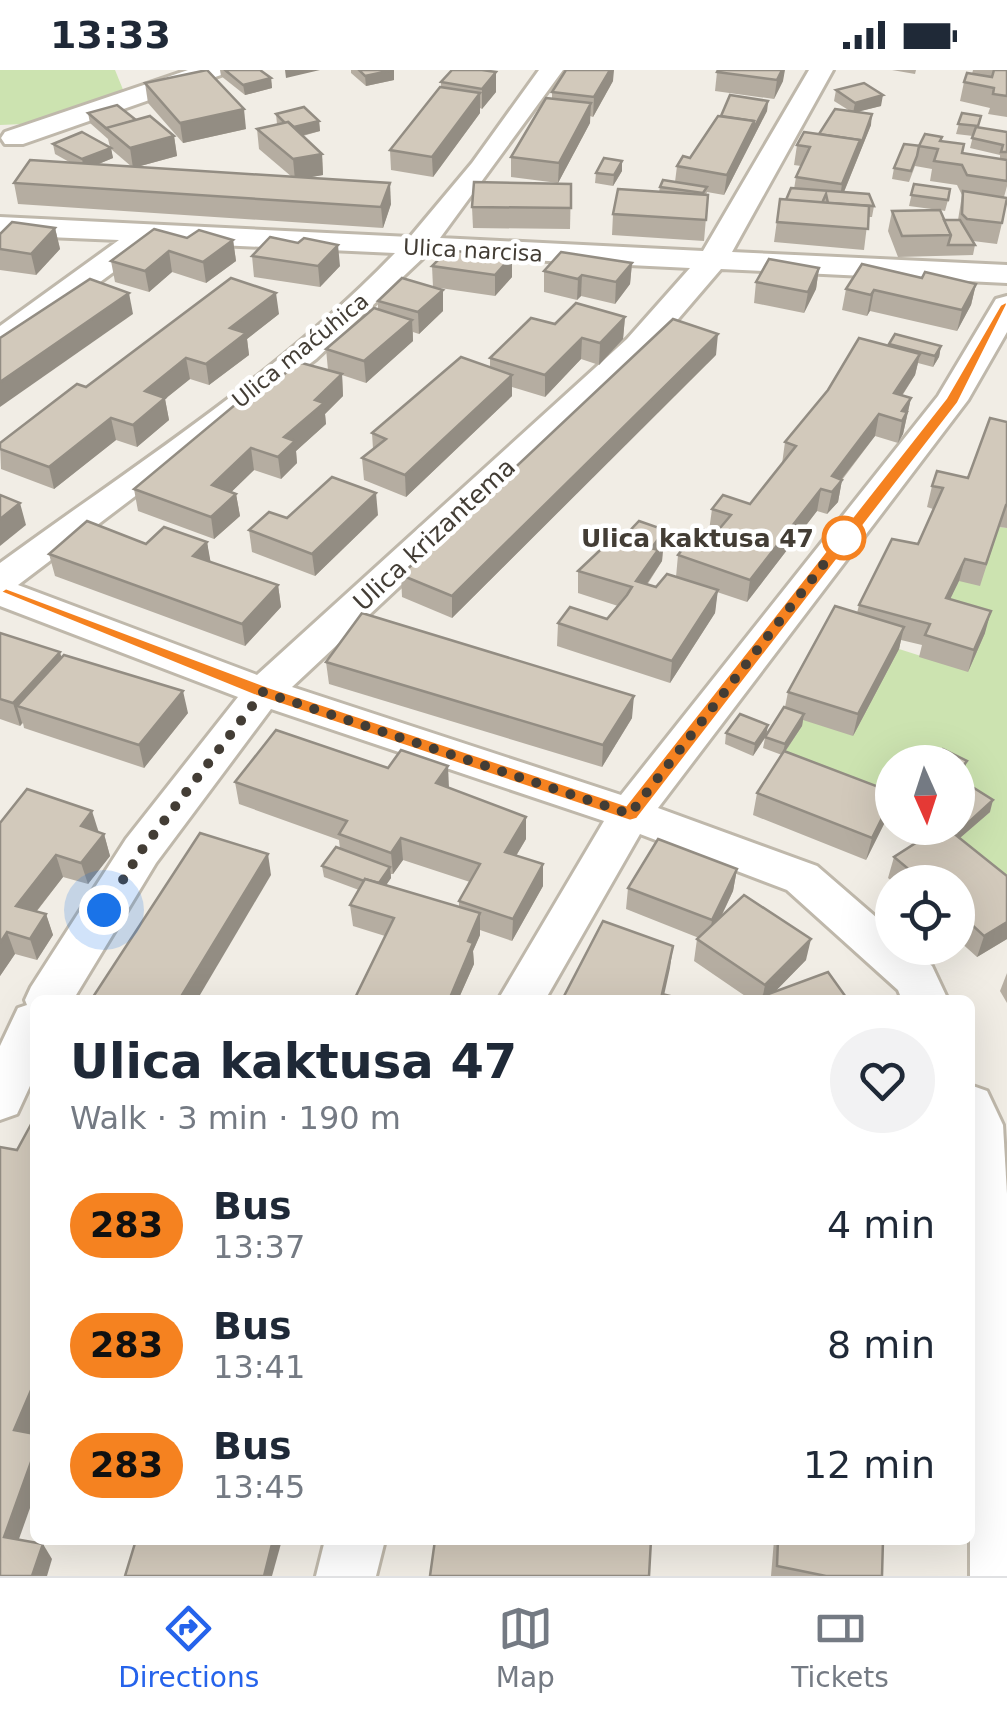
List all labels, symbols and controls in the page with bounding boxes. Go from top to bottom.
text: 13:33 [50,13,171,57]
street label: Ulica narcisa [402,234,544,267]
street label: Ulica maćuhica [227,288,373,413]
street label: Ulica krizantema [348,452,521,617]
marker: Ulica kaktusa 47 [823,517,865,559]
place label: Ulica kaktusa 47 [581,524,814,553]
north arrow [875,745,975,845]
map controls [875,745,975,965]
button: locate [875,865,975,965]
your location [79,885,129,935]
button: heart [830,1028,935,1133]
text: Ulica kaktusa 47 [70,1033,517,1089]
text: Walk · 3 min · 190 m [70,1099,401,1137]
text: Bus [213,1184,292,1228]
text: 4 min [827,1203,935,1247]
text: 283 [90,1205,163,1245]
text: 13:37 [213,1228,305,1266]
text: Bus [213,1304,292,1348]
text: 8 min [827,1323,935,1367]
text: 283 [90,1325,163,1365]
text: 13:41 [213,1348,305,1386]
text: Bus [213,1424,292,1468]
text: 12 min [803,1443,935,1487]
text: 283 [90,1445,163,1485]
text: 13:45 [213,1468,305,1506]
tab: Directions [118,1601,259,1694]
tab: Map [496,1601,555,1694]
tab: Tickets [791,1601,889,1694]

